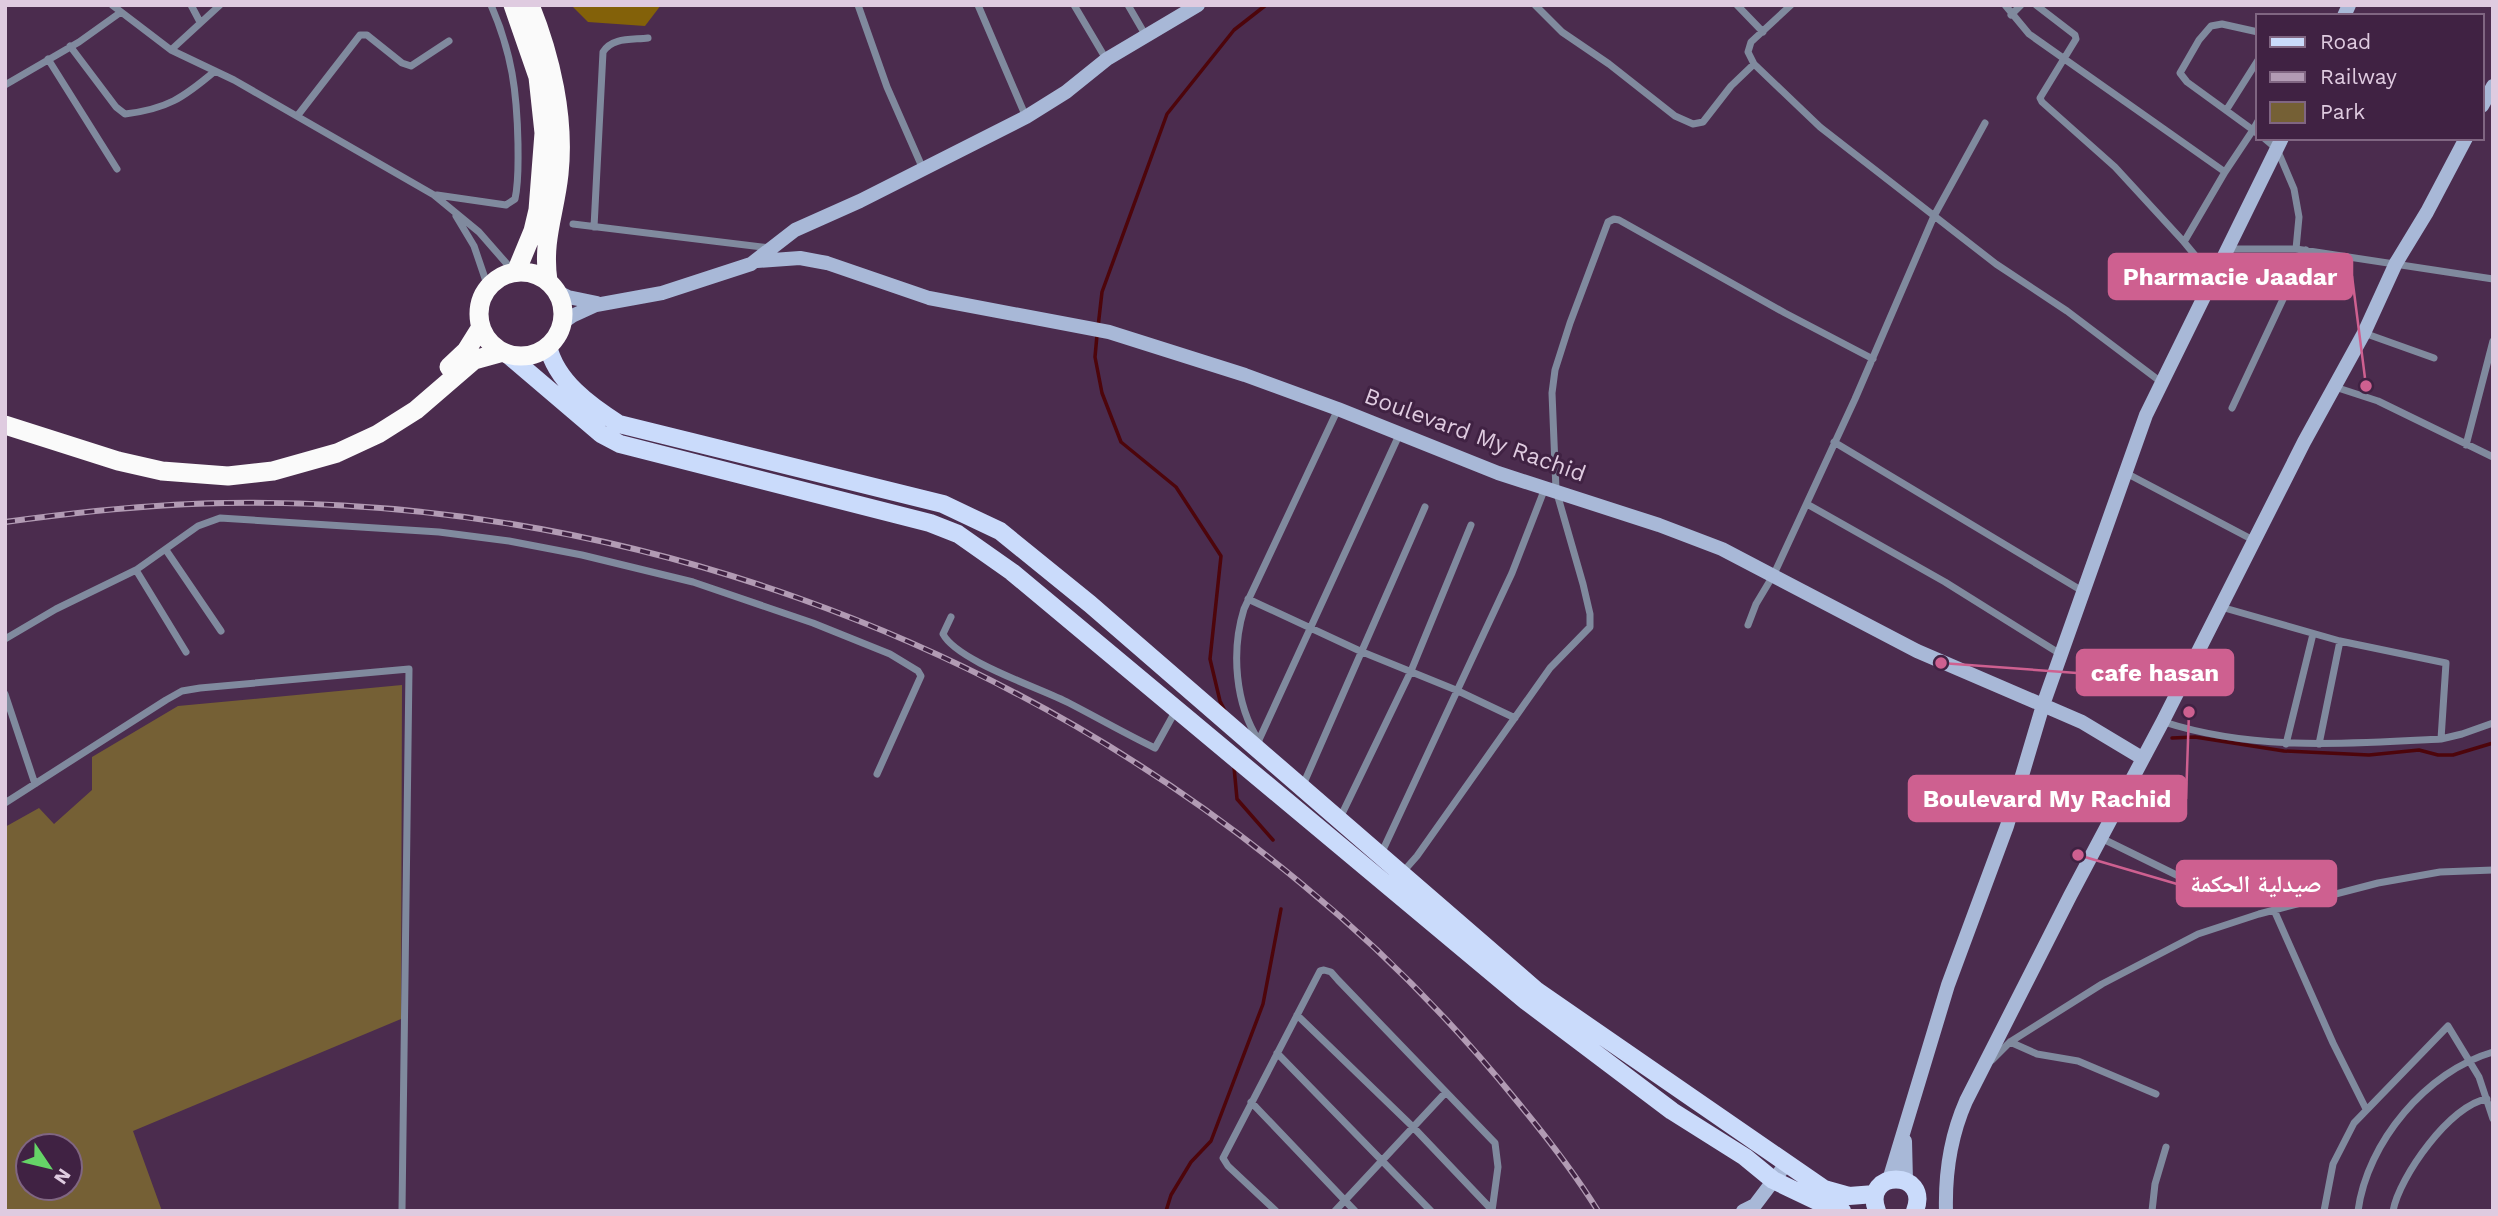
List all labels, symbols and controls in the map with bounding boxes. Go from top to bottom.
legend [2256,14,2484,140]
text: Road [2320,29,2371,54]
text: Railway [2320,64,2397,89]
text: Park [2320,99,2365,124]
callout: Pharmacie Jaadar [2109,254,2352,299]
text: Pharmacie Jaadar [2123,263,2338,291]
street label: Boulevard My Rachid [1361,382,1589,488]
callout: cafe hasan [2077,650,2233,695]
text: cafe hasan [2091,659,2219,687]
callout: Boulevard My Rachid [1909,776,2186,821]
text: Boulevard My Rachid [1923,785,2171,813]
callout: صيدلية الحكمة [2177,861,2336,906]
text: صيدلية الحكمة [2190,870,2322,898]
north arrow [14,1132,84,1202]
text: N [49,1164,76,1189]

